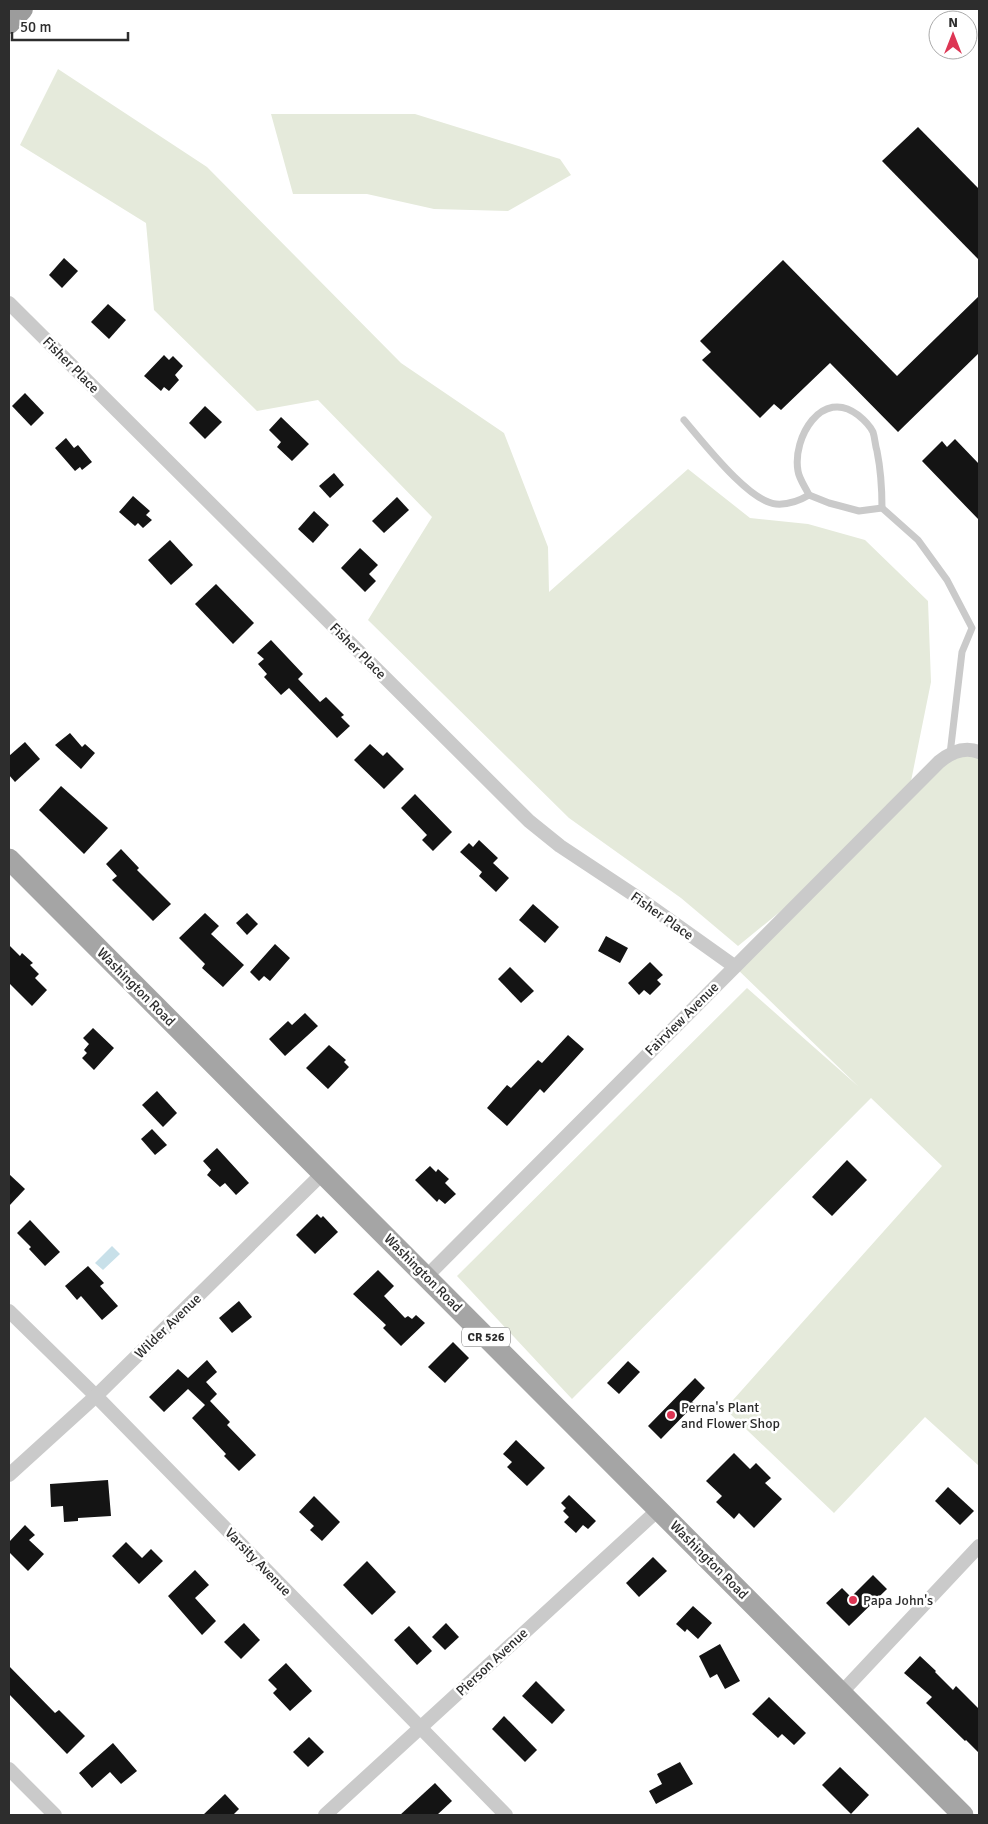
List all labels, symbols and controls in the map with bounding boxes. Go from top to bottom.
scale bar [12,10,129,42]
north arrow [928,10,978,60]
text: N [948,14,958,31]
text: 50 m [20,18,51,36]
street label: Fisher Place [39,333,103,397]
street label: Fisher Place [326,619,390,683]
street label: Fisher Place [627,888,697,944]
street label: Washington Road [93,944,179,1030]
street label: Fairview Avenue [642,979,722,1059]
street label: Washington Road [380,1230,466,1316]
street label: Wilder Avenue [131,1290,205,1362]
road number: CR 526 [462,1328,510,1346]
place label: Perna's Plant and Flower Shop [681,1399,780,1432]
marker: Perna's Plant and Flower Shop [665,1409,677,1421]
street label: Washington Road [666,1517,752,1603]
street label: Varsity Avenue [221,1524,295,1600]
place label: Papa John's [863,1592,933,1609]
marker: Papa John's [847,1594,859,1606]
street label: Pierson Avenue [453,1624,531,1700]

